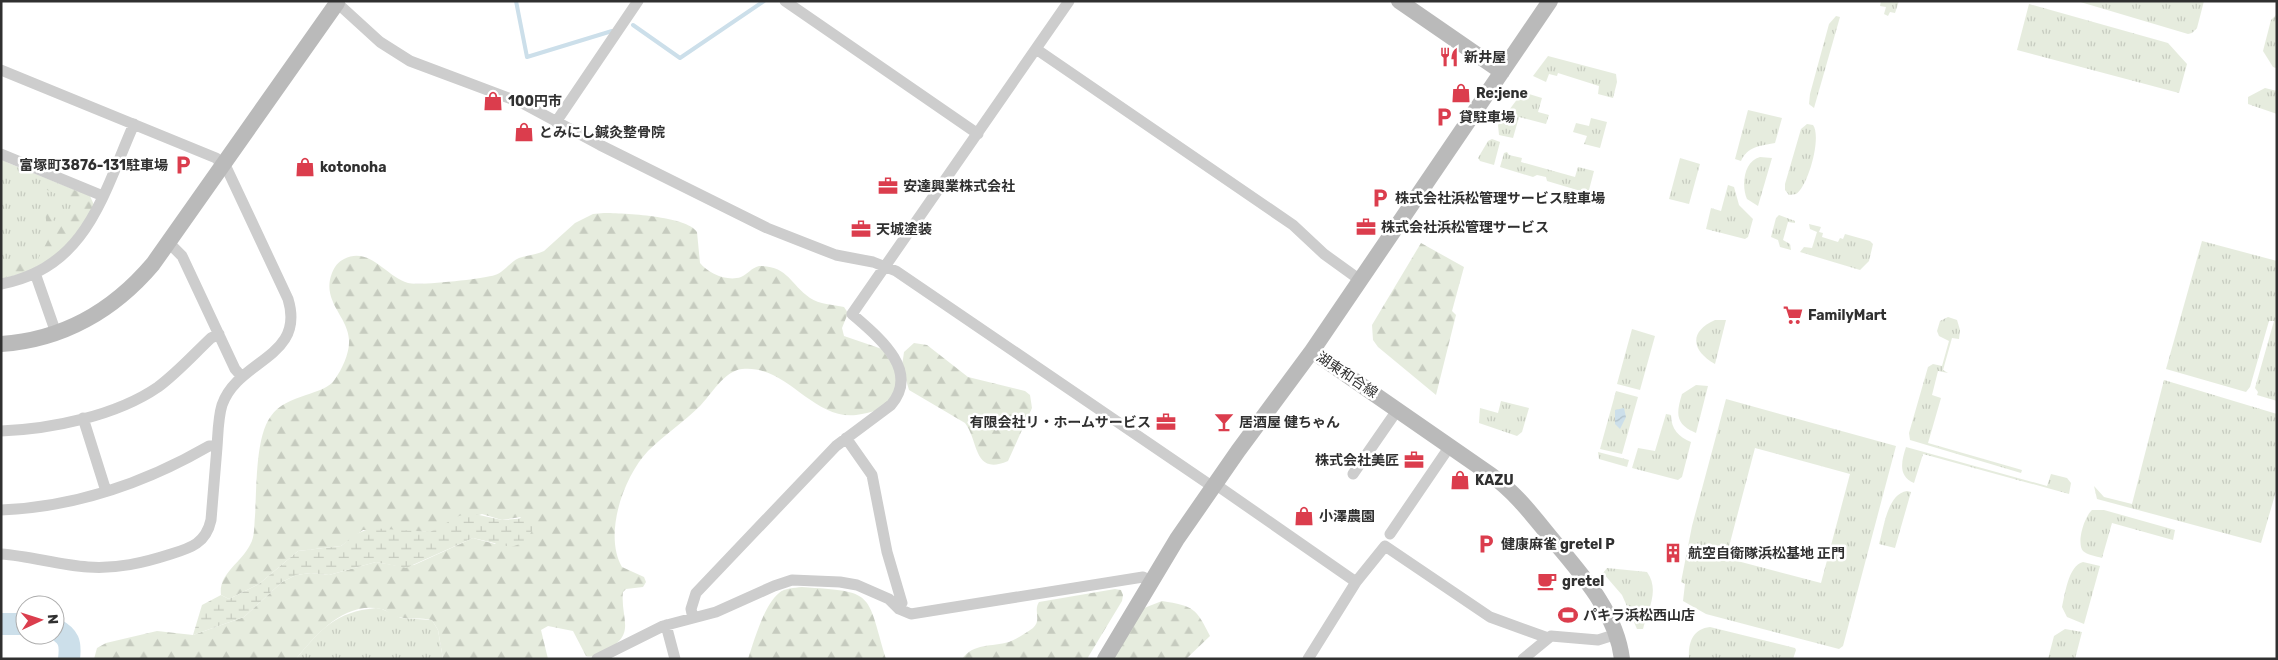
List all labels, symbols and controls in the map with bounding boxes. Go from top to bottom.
restaurant icon: 新井屋 [1438,46,1460,68]
place label: 新井屋 [1464,49,1506,66]
shop icon: Re:jene [1450,82,1472,104]
place label: Re:jene [1476,85,1528,102]
shop icon: 100円市 [482,90,504,112]
place label: 100円市 [508,93,562,110]
parking icon: 貸駐車場 [1433,106,1455,128]
place label: 貸駐車場 [1459,109,1515,126]
shop icon: とみにし鍼灸整骨院 [513,121,535,143]
place label: とみにし鍼灸整骨院 [539,124,665,141]
parking icon: 富塚町3876-131駐車場 [172,154,194,176]
shop icon: kotonoha [294,156,316,178]
place label: 富塚町3876-131駐車場 [19,157,168,174]
place label: kotonoha [320,159,386,176]
office icon: 安達興業株式会社 [877,175,899,197]
place label: 安達興業株式会社 [903,178,1015,195]
parking icon: 株式会社浜松管理サービス駐車場 [1369,187,1391,209]
place label: 株式会社浜松管理サービス駐車場 [1395,190,1605,207]
office icon: 株式会社浜松管理サービス [1355,216,1377,238]
office icon: 天城塗装 [850,218,872,240]
place label: 株式会社浜松管理サービス [1381,219,1549,236]
place label: 天城塗装 [876,221,932,238]
supermarket icon: FamilyMart [1782,304,1804,326]
place label: FamilyMart [1808,307,1887,324]
street label: 湖東和合線 [1313,348,1381,402]
office icon: 有限会社リ・ホームサービス [1155,411,1177,433]
bar icon: 居酒屋 健ちゃん [1213,411,1235,433]
place label: 有限会社リ・ホームサービス [969,414,1151,431]
place label: 居酒屋 健ちゃん [1239,414,1340,431]
office icon: 株式会社美匠 [1403,449,1425,471]
place label: 株式会社美匠 [1315,452,1399,469]
shop icon: KAZU [1449,469,1471,491]
place label: KAZU [1475,472,1514,489]
shop icon: 小澤農園 [1293,505,1315,527]
place label: 小澤農園 [1319,508,1375,525]
parking icon: 健康麻雀 gretel P [1475,533,1497,555]
place label: 健康麻雀 gretel P [1501,536,1615,553]
building icon: 航空自衛隊浜松基地 正門 [1662,542,1684,564]
place label: 航空自衛隊浜松基地 正門 [1688,545,1845,562]
cafe icon: gretel [1536,570,1558,592]
place label: gretel [1562,573,1604,590]
north arrow [15,595,65,645]
sports icon: パキラ浜松西山店 [1557,604,1579,626]
place label: パキラ浜松西山店 [1583,607,1695,624]
text: N [44,614,61,625]

